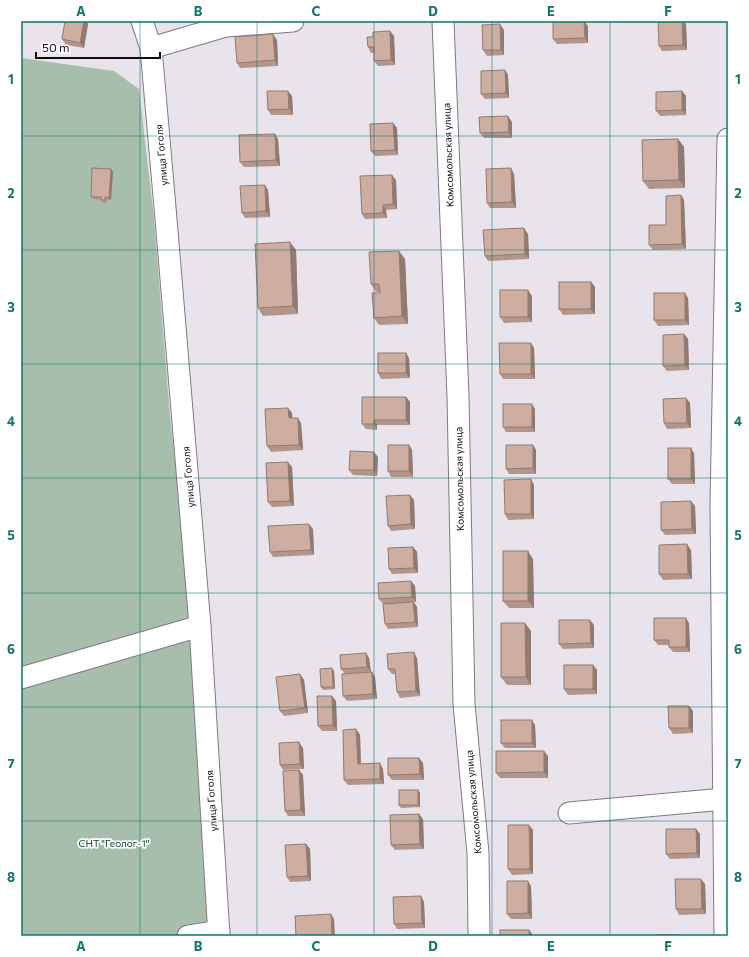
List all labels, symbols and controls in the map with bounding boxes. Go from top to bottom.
text: A [76,3,86,19]
text: B [194,3,203,19]
text: C [312,3,321,19]
text: D [428,3,438,19]
text: E [547,3,555,19]
text: F [664,3,672,19]
scale bar [36,34,160,60]
text: 50 m [42,40,70,54]
text: 1 [8,71,14,87]
text: 1 [735,71,741,87]
street label: Комсомольская улица [440,103,456,207]
street label: улица Гоголя [152,124,170,186]
text: 2 [7,185,15,201]
text: 2 [734,185,742,201]
text: 3 [7,299,15,315]
text: 3 [734,299,742,315]
text: 4 [7,413,15,429]
text: 4 [734,413,742,429]
street label: Комсомольская улица [452,427,466,531]
street label: улица Гоголя [179,446,197,508]
text: 5 [7,527,15,543]
text: 5 [734,527,742,543]
text: 6 [7,641,15,657]
text: 6 [734,641,742,657]
street label: Комсомольская улица [462,750,484,854]
text: 7 [7,755,15,771]
text: 7 [734,755,742,771]
street label: улица Гоголя [203,770,219,832]
park label: СНТ "Геолог-1" [79,837,150,849]
text: 8 [7,869,15,885]
text: 8 [734,869,742,885]
text: A [76,938,86,954]
text: B [194,938,203,954]
text: C [312,938,321,954]
text: D [428,938,438,954]
text: E [547,938,555,954]
text: F [664,938,672,954]

